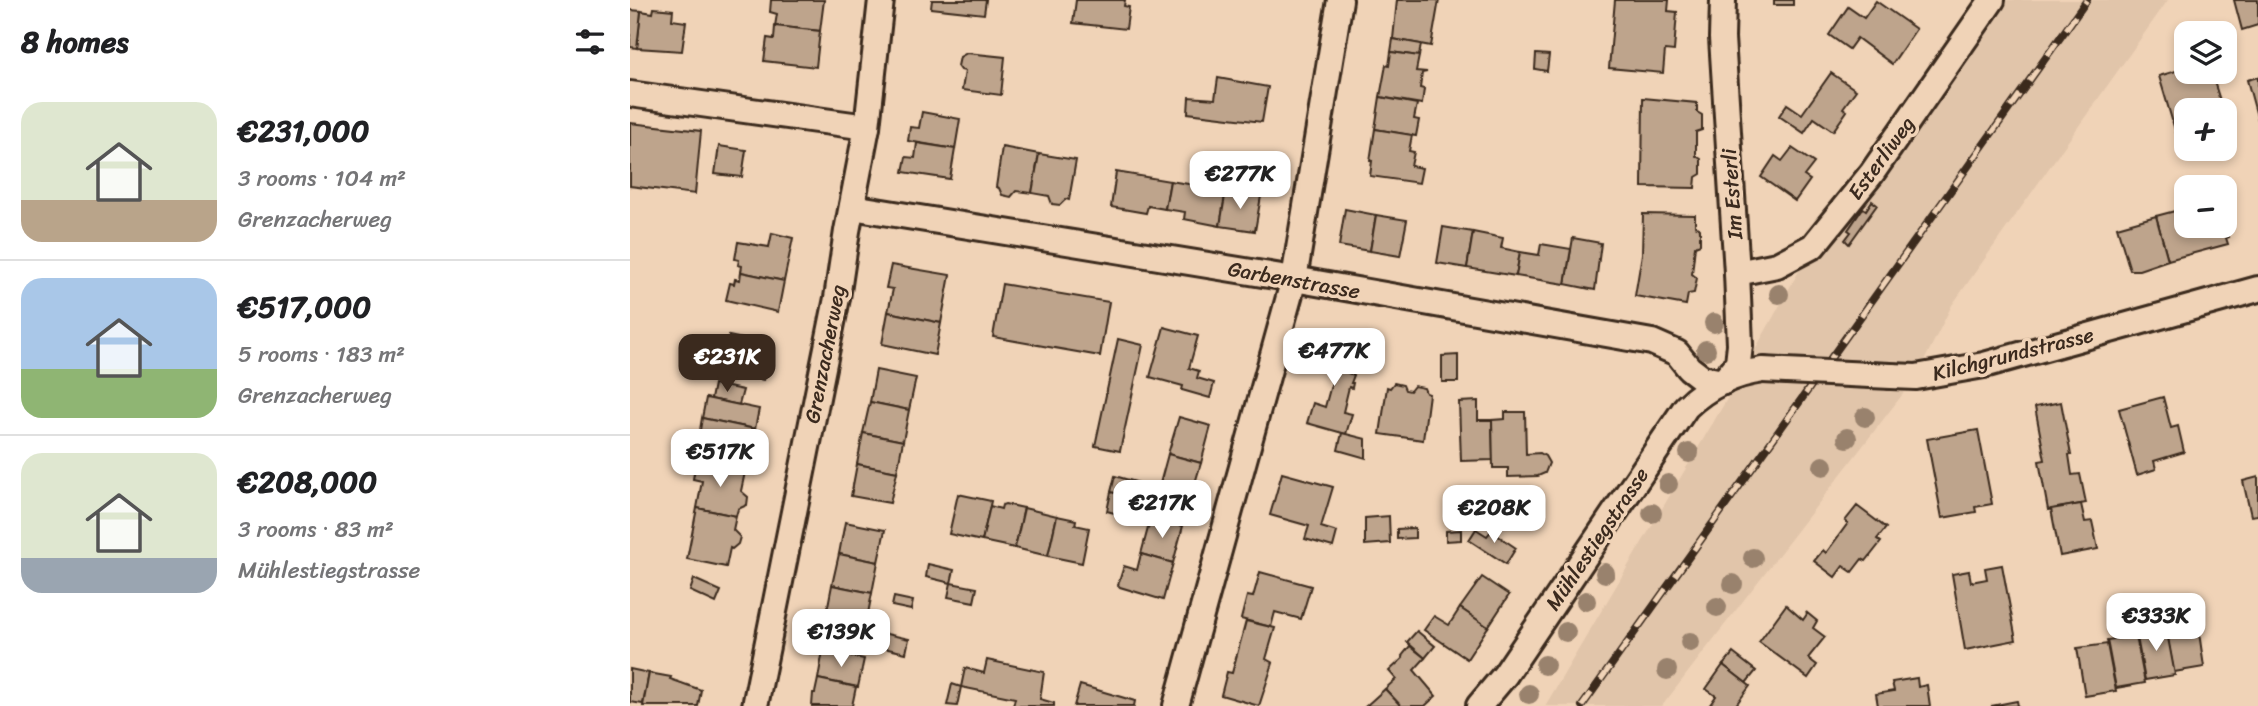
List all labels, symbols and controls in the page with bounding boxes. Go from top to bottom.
text: 8 homes [21,15,129,69]
map controls [2174,21,2237,238]
button: layers [2174,21,2237,84]
icon: filters [571,23,609,61]
button: + [2174,98,2237,161]
text: €231,000 [238,104,370,158]
street label: Esterliweg [1837,108,1925,208]
icon: home [77,130,161,214]
street label: Im Esterli [1710,146,1754,242]
pin: €277K [1191,152,1289,211]
text: €277K [1206,153,1274,194]
text: 3 rooms · 104 m² [238,158,406,199]
button: − [2174,175,2237,238]
text: Grenzacherweg [238,199,392,240]
street label: Garbenstrasse [1225,250,1363,310]
text: €517,000 [238,280,371,334]
street label: Grenzacherweg [793,281,857,427]
icon: home [77,306,161,390]
street label: Kilchgrundstrasse [1928,316,2098,392]
pin: €477K [1285,328,1383,388]
text: €477K [1299,330,1369,371]
text: 5 rooms · 183 m² [238,334,405,375]
pin: €231K [678,334,776,394]
text: €231K [694,336,760,377]
text: Grenzacherweg [238,375,392,416]
pin: €517K [671,430,769,489]
text: €517K [687,431,753,472]
text: €208,000 [238,455,377,509]
street label: Mühlestiegstrasse [1535,459,1659,619]
pin: €217K [1113,480,1211,540]
icon: home [77,481,161,565]
text: €217K [1129,482,1195,523]
pin: €208K [1445,486,1543,545]
text: €208K [1459,487,1529,528]
text: 3 rooms · 83 m² [238,509,394,550]
text: Mühlestiegstrasse [238,550,420,591]
pin: €333K [2107,594,2205,653]
text: €333K [2122,595,2190,636]
pin: €139K [792,610,890,669]
text: €139K [808,611,874,652]

